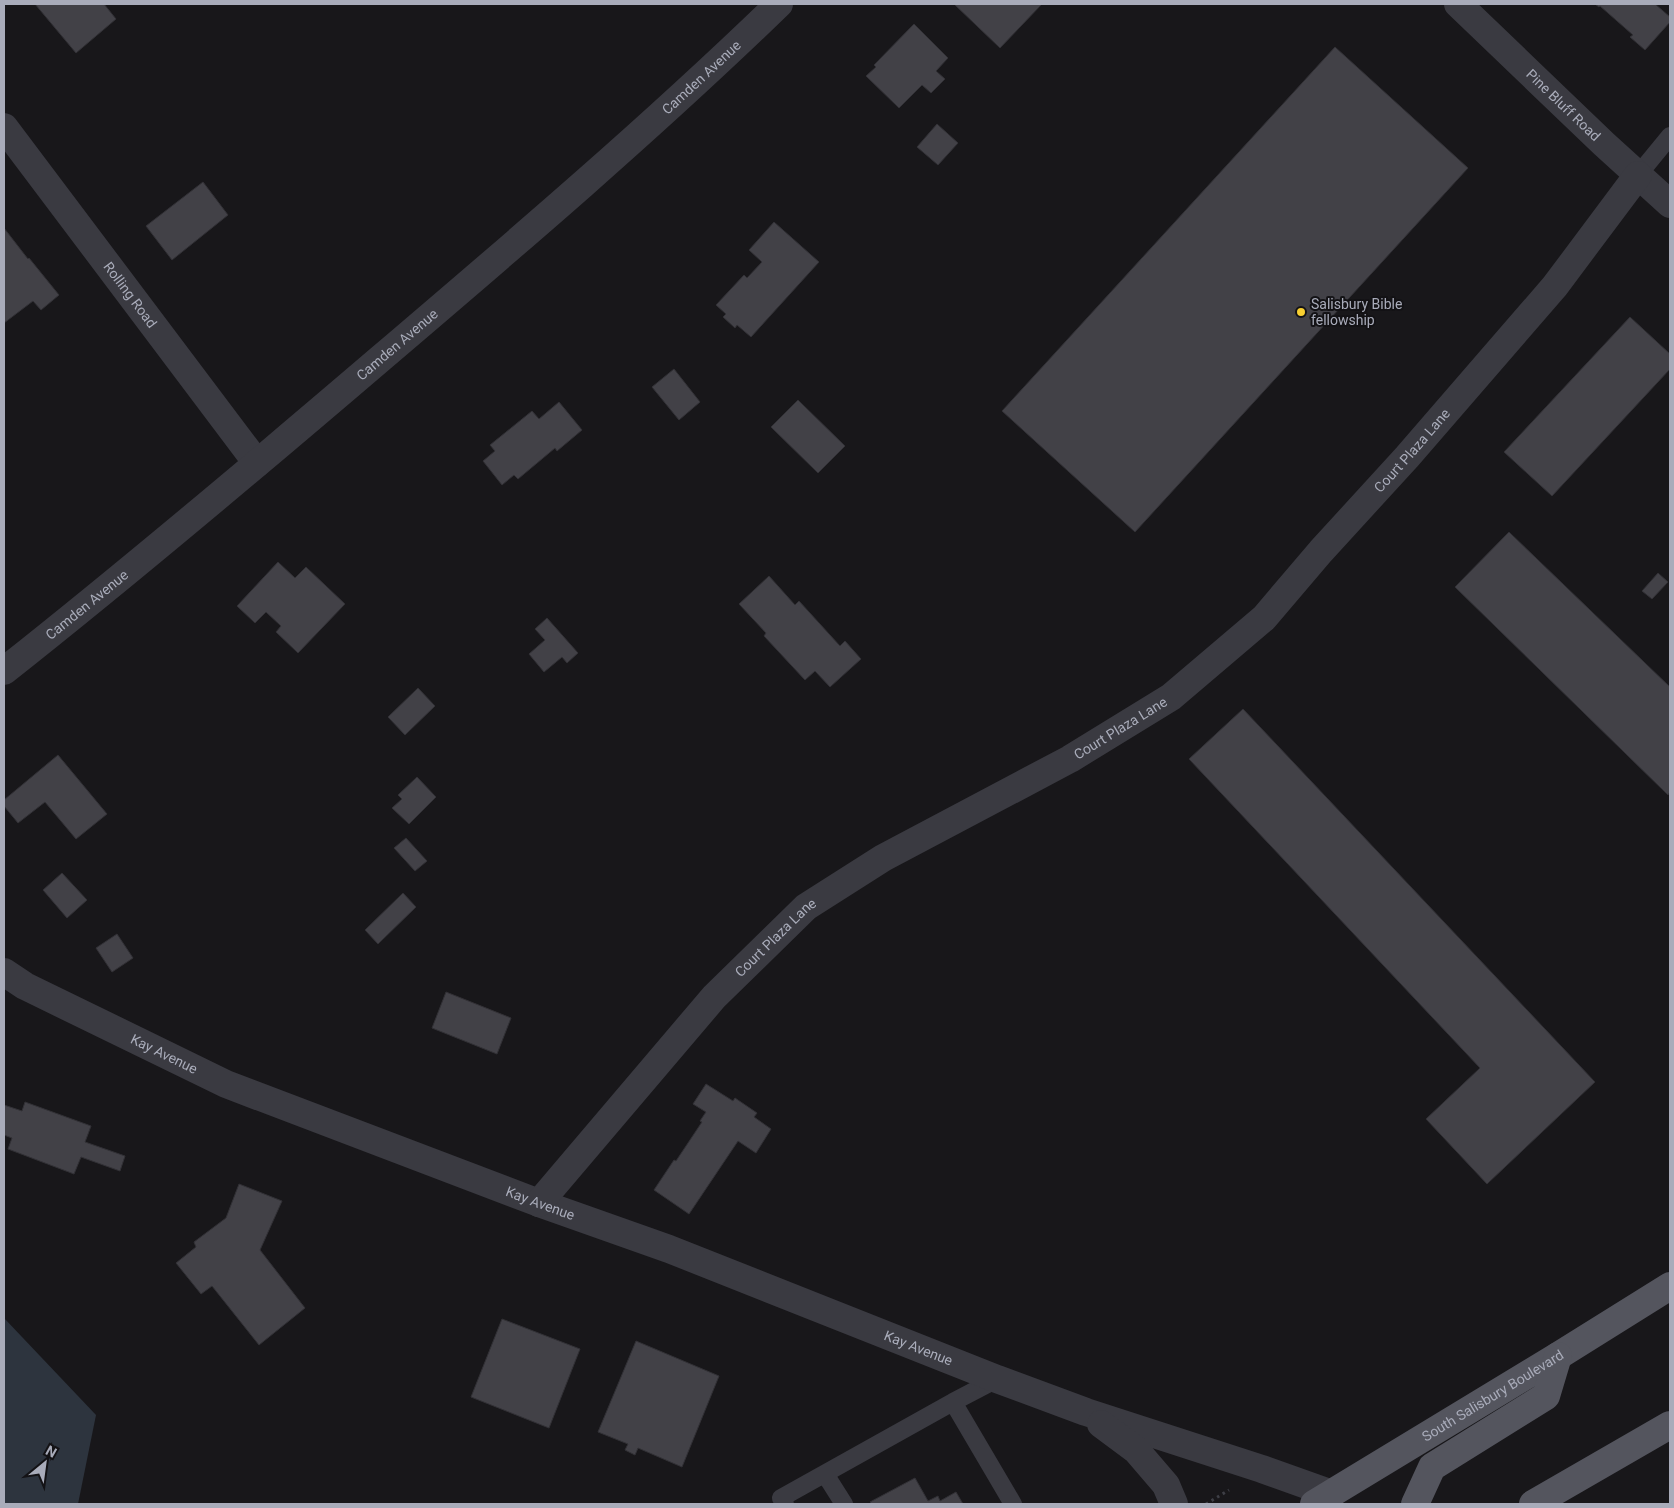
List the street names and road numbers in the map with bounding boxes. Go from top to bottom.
street label: Camden Avenue [659,37,744,118]
street label: Pine Bluff Road [1523,66,1604,144]
street label: Rolling Road [100,259,160,331]
street label: Camden Avenue [353,306,441,384]
street label: Court Plaza Lane [1371,405,1453,496]
street label: Camden Avenue [42,567,131,643]
street label: Court Plaza Lane [1071,693,1170,763]
street label: Court Plaza Lane [732,895,819,980]
street label: Kay Avenue [128,1031,200,1077]
street label: Kay Avenue [504,1183,577,1223]
street label: Kay Avenue [882,1327,955,1369]
street label: South Salisbury Boulevard [1419,1347,1566,1445]

